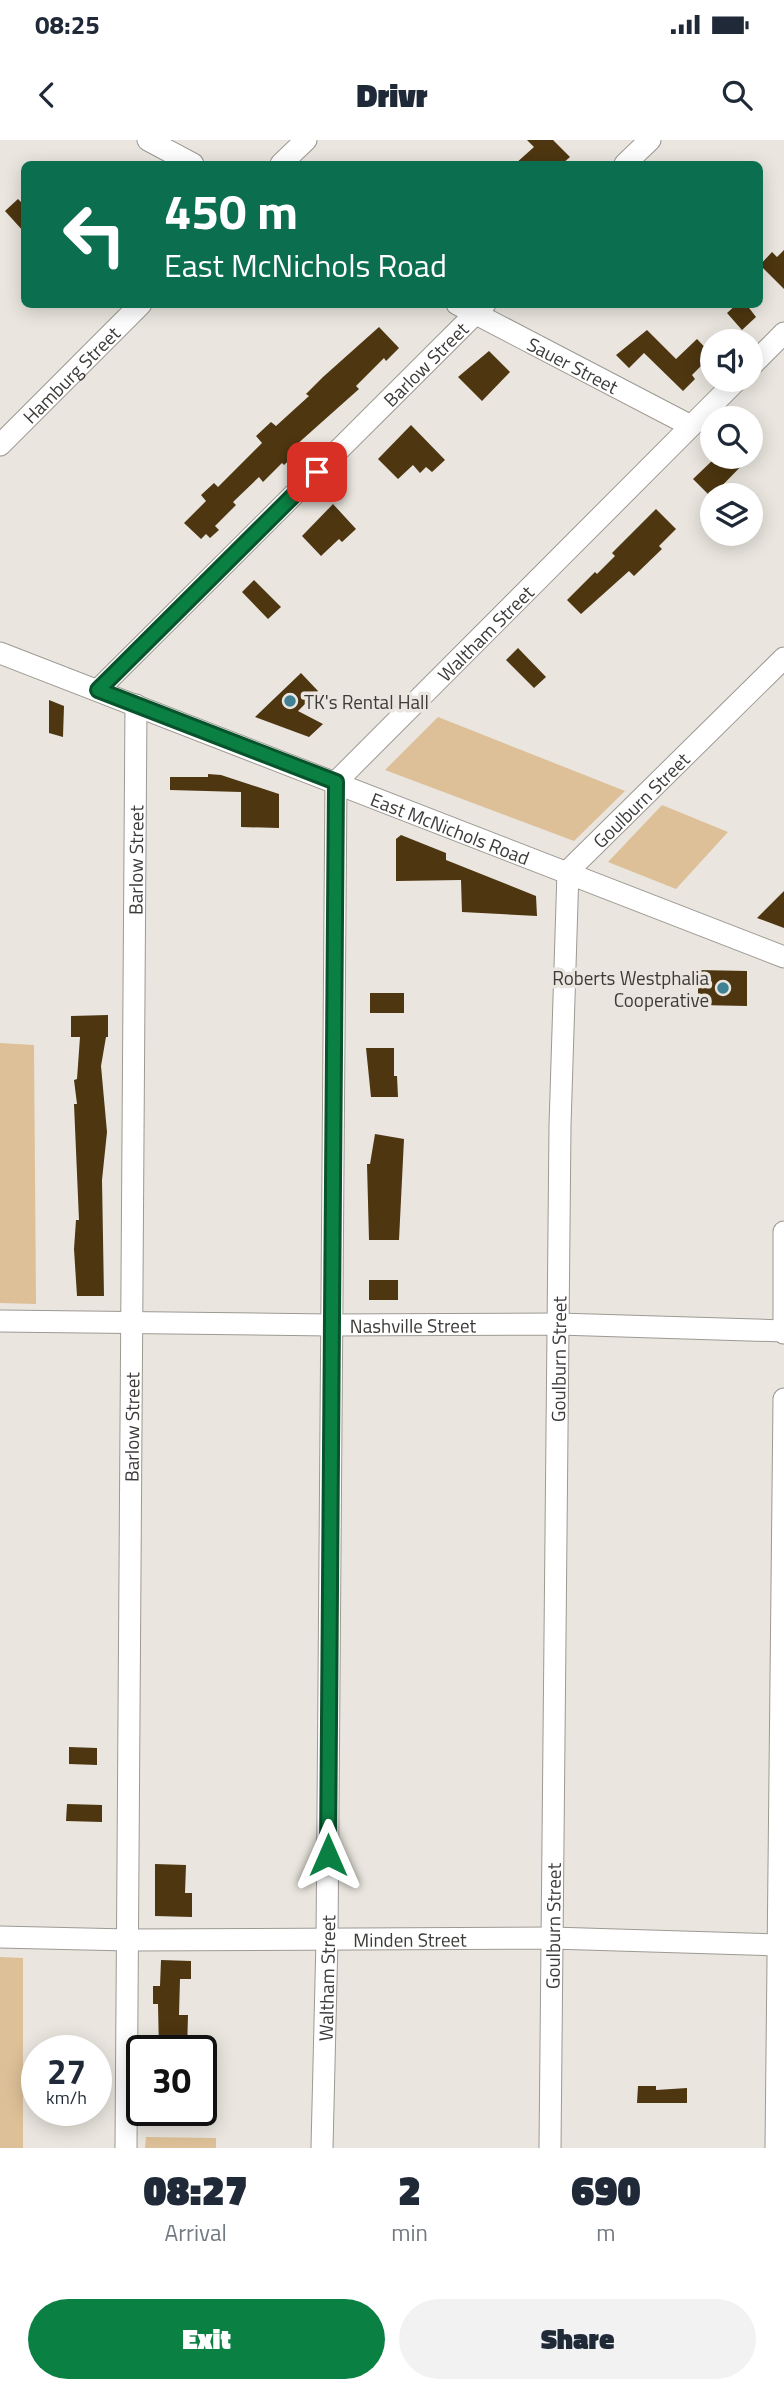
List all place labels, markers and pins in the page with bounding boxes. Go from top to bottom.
pin [287,442,347,502]
place label: TK's Rental Hall [304,687,429,716]
marker: TK's Rental Hall [282,693,298,709]
place label: Roberts Westphalia Cooperative [552,963,709,1014]
marker: Roberts Westphalia Cooperative [715,980,731,996]

